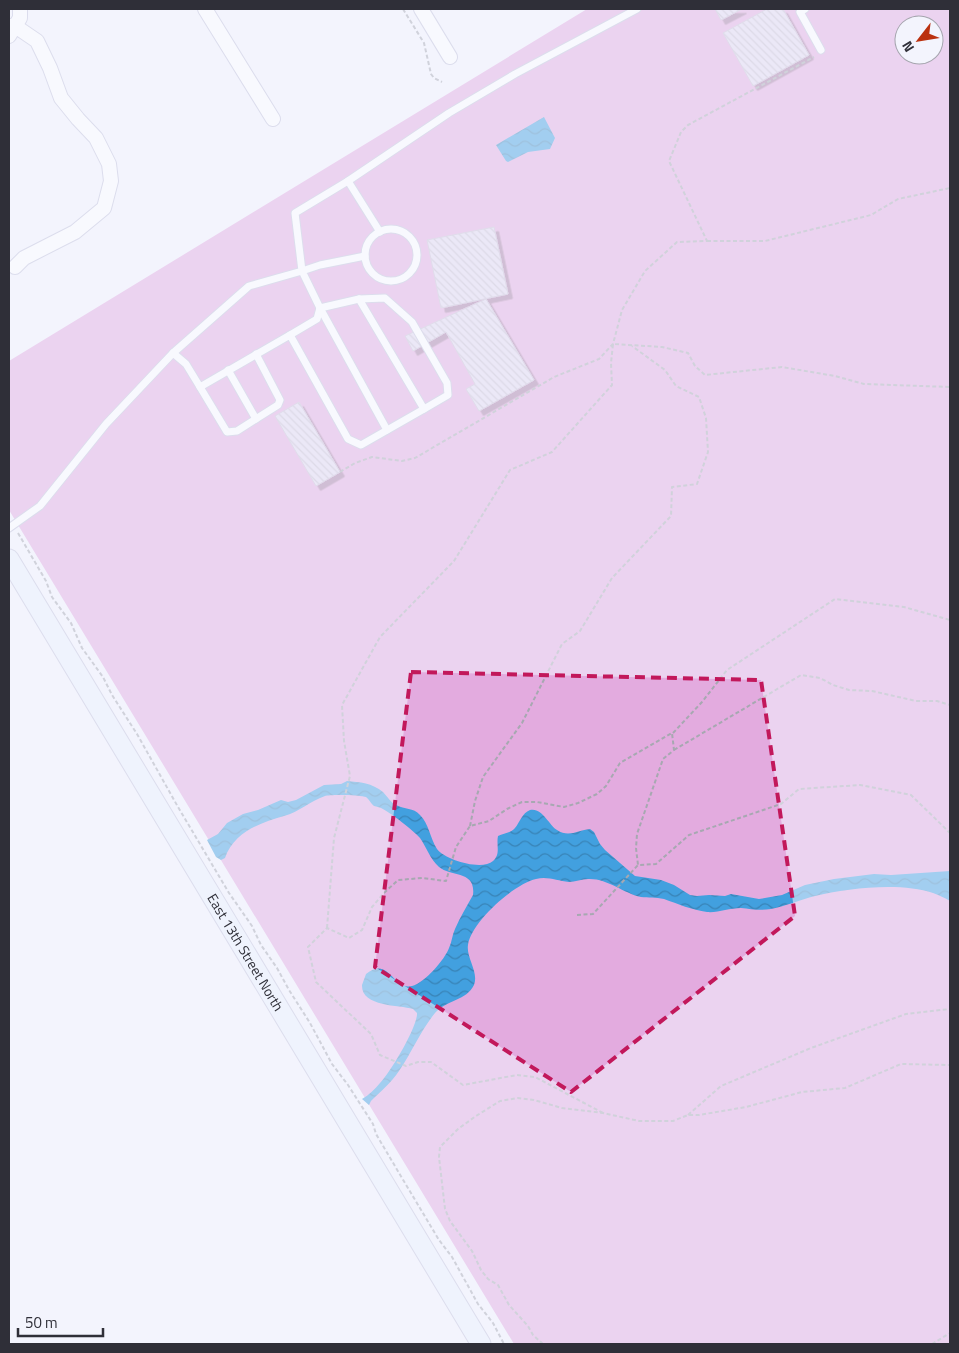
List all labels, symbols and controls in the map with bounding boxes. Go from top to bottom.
north arrow [894,15,944,65]
text: N [896,37,919,57]
street label: East 13th Street North [202,889,289,1015]
scale bar [18,1306,102,1338]
text: 50 m [25,1311,58,1334]

